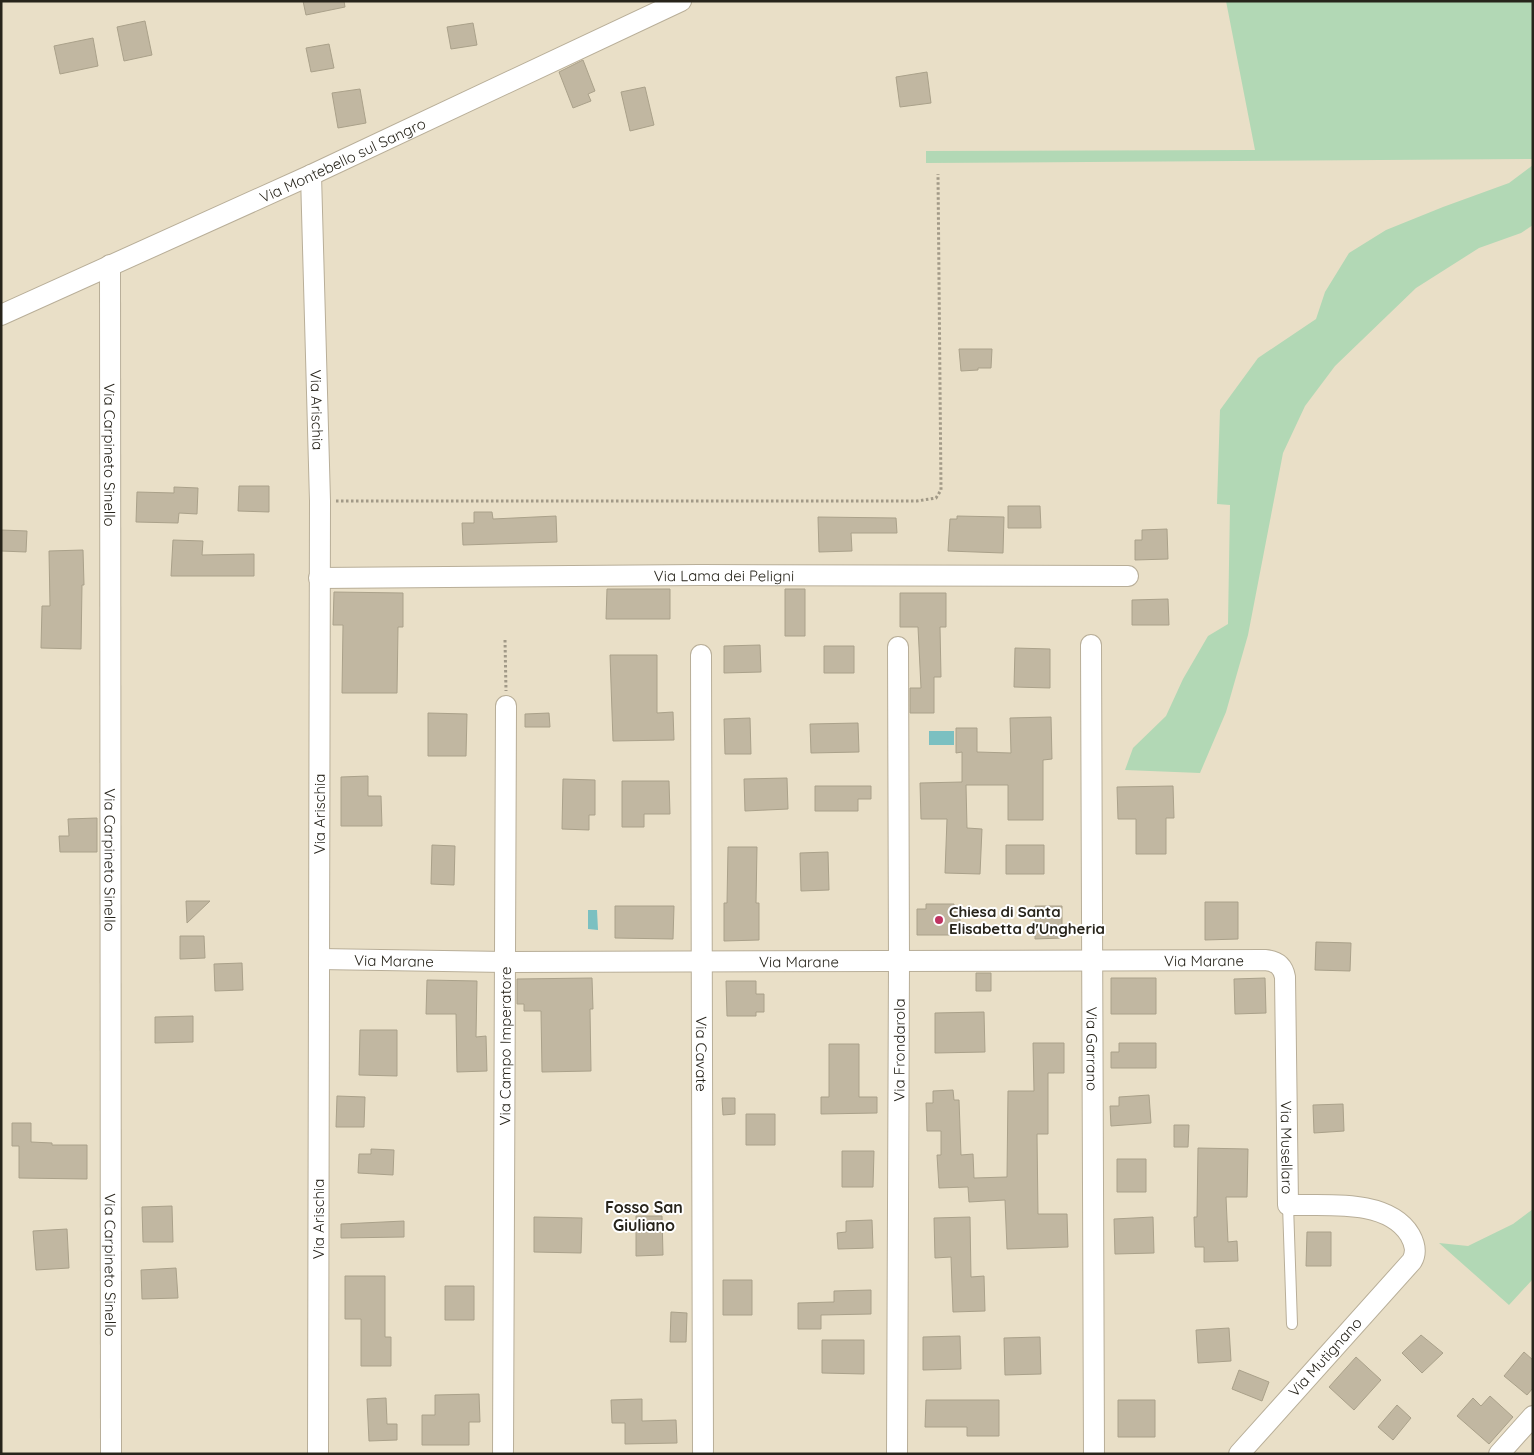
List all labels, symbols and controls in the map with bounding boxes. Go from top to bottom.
street label: Via Montebello sul Sangro [256,113,428,207]
street label: Via Arischia [307,369,328,451]
street label: Via Carpineto Sinello [101,383,120,527]
street label: Via Lama dei Peligni [654,565,794,585]
street label: Via Arischia [310,774,329,854]
street label: Via Carpineto Sinello [101,788,120,932]
place label: Chiesa di Santa Elisabetta d'Ungheria [949,902,1105,938]
marker: Chiesa di Santa Elisabetta d'Ungheria [933,914,945,926]
street label: Via Marane [354,950,434,970]
street label: Via Marane [1164,951,1244,970]
street label: Via Marane [759,952,839,971]
street label: Via Campo Imperatore [495,966,514,1126]
street label: Via Frondarola [889,998,908,1102]
street label: Via Garrano [1083,1007,1102,1091]
street label: Via Cavate [692,1016,712,1092]
street label: Via Musellaro [1277,1101,1297,1194]
street label: Via Arischia [309,1179,328,1259]
street label: Via Carpineto Sinello [101,1193,120,1337]
district label: Fosso San Giuliano [605,1197,683,1235]
street label: Via Mutignano [1284,1313,1366,1401]

